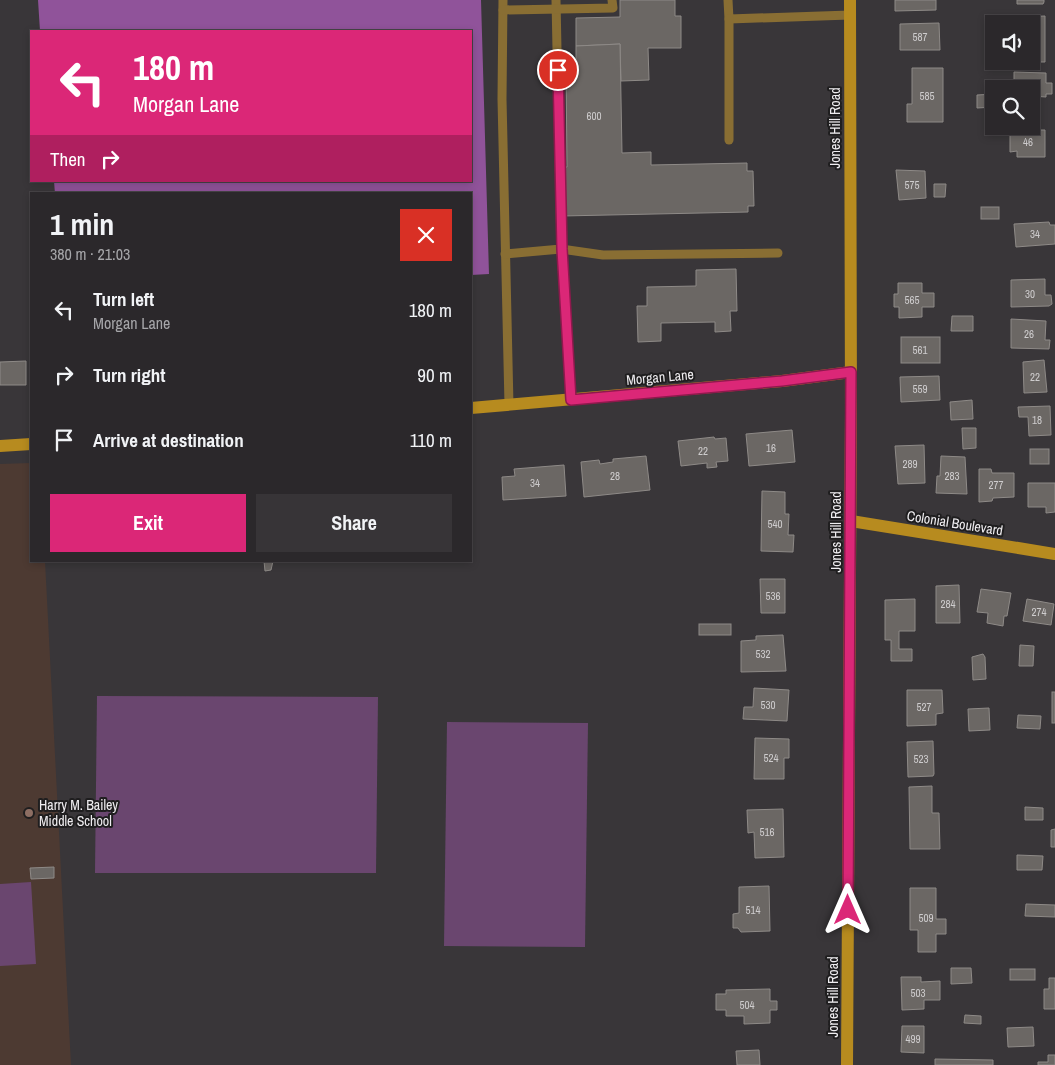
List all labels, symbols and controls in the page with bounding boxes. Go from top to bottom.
map controls [985,15,1040,135]
button: sound [985,15,1040,70]
house number: 587 [912,30,928,44]
text: 180 m [133,44,214,91]
pin [537,49,579,91]
icon: left [50,50,115,115]
icon: arrive [544,56,572,84]
button: search [985,80,1040,135]
street label: Jones Hill Road [826,87,844,169]
text: Morgan Lane [133,89,239,119]
house number: 585 [919,89,935,103]
house number: 600 [586,109,602,123]
house number: 46 [1023,135,1033,149]
icon: right [96,145,124,173]
text: Then [50,146,86,172]
house number: 575 [904,178,920,192]
text: 1 min [50,204,114,244]
button: close [400,209,452,261]
house number: 34 [1030,227,1040,241]
text: 380 m · 21:03 [50,243,130,265]
text: Turn left [93,286,154,312]
house number: 30 [1025,287,1035,301]
house number: 565 [904,293,920,307]
icon: left [50,296,78,324]
text: 180 m [409,297,452,323]
text: Morgan Lane [93,312,170,334]
house number: 26 [1024,327,1034,341]
house number: 561 [912,343,928,357]
icon: right [50,361,78,389]
text: Turn right [93,362,165,388]
text: 90 m [417,362,452,388]
street label: Morgan Lane [626,365,694,389]
house number: 22 [1030,370,1040,384]
house number: 559 [912,382,928,396]
house number: 18 [1032,413,1042,427]
icon: arrive [50,426,78,454]
text: Arrive at destination [93,427,244,453]
text: 110 m [410,427,452,453]
house number: 16 [766,441,776,455]
house number: 22 [698,444,708,458]
house number: 289 [902,457,918,471]
house number: 28 [610,469,620,483]
house number: 283 [944,469,960,483]
house number: 34 [530,476,540,490]
house number: 277 [988,478,1004,492]
street label: Jones Hill Road [827,491,845,573]
button: Exit [50,494,246,552]
button: Share [256,494,452,552]
street label: Colonial Boulevard [906,507,1004,539]
house number: 540 [767,517,783,531]
house number: 536 [765,589,781,603]
house number: 284 [940,597,956,611]
house number: 274 [1031,605,1047,619]
house number: 532 [755,647,771,661]
house number: 530 [760,698,776,712]
house number: 527 [916,700,932,714]
house number: 524 [763,751,779,765]
house number: 523 [913,752,929,766]
place label: Harry M. Bailey Middle School [39,796,118,830]
marker: Harry M. Bailey Middle School [23,807,35,819]
house number: 516 [759,825,775,839]
position arrow [821,883,873,935]
house number: 514 [745,903,761,917]
house number: 509 [918,911,934,925]
street label: Jones Hill Road [824,956,842,1038]
house number: 503 [910,986,926,1000]
house number: 504 [739,998,755,1012]
house number: 499 [905,1032,921,1046]

